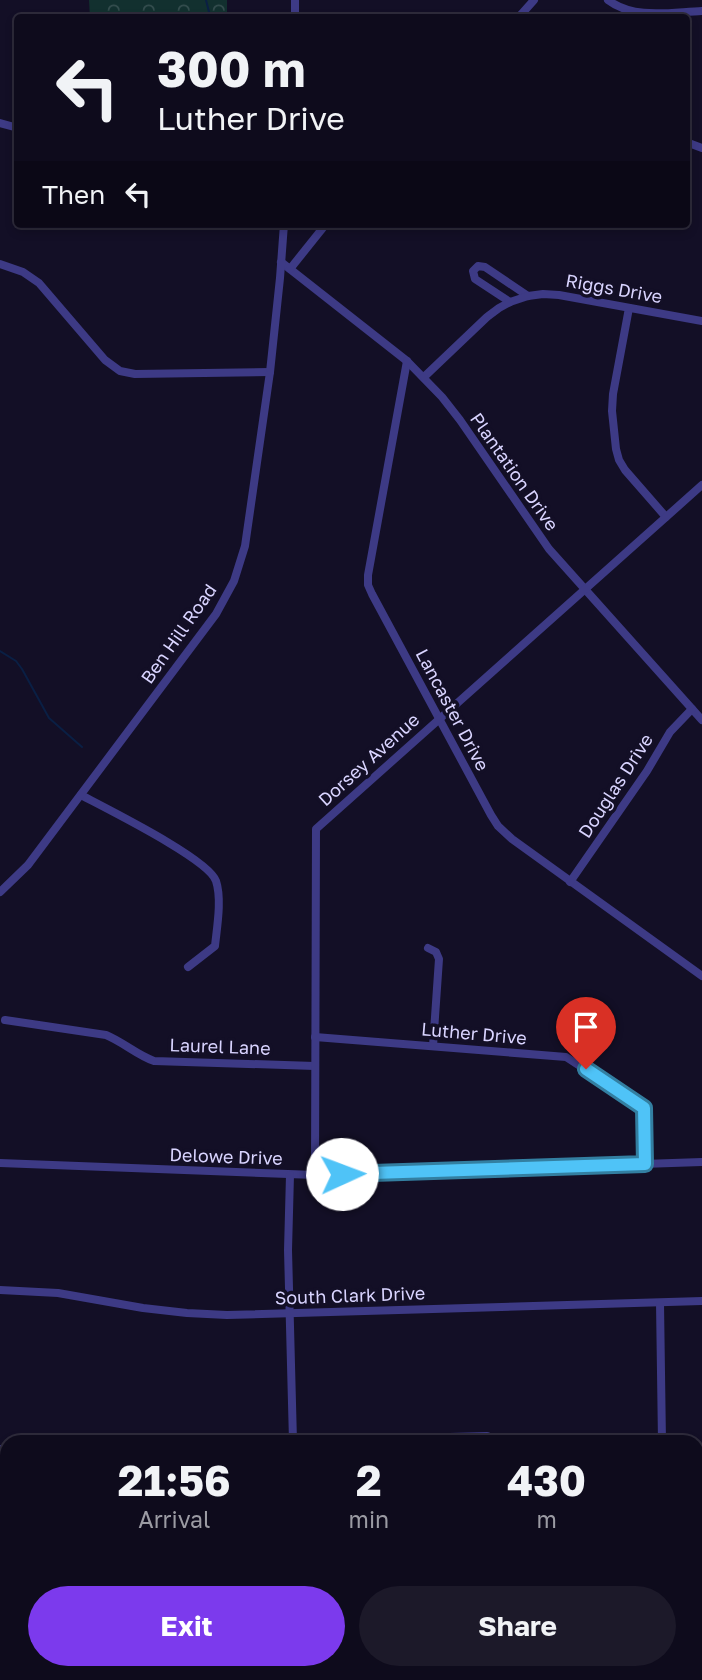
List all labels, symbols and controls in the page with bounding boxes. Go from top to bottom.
text: 300 m [157,39,306,98]
icon: left [42,42,133,133]
text: Luther Drive [157,99,345,137]
icon: left [119,175,157,213]
text: Then [42,179,105,210]
street label: Riggs Drive [564,269,664,307]
street label: Plantation Drive [466,408,564,535]
street label: Ben Hill Road [136,579,221,688]
street label: Lancaster Drive [411,645,494,774]
street label: Dorsey Avenue [313,708,423,810]
street label: Douglas Drive [573,729,657,842]
pin [556,997,616,1069]
icon: arrive [567,1008,605,1046]
street label: Luther Drive [421,1017,528,1049]
street label: Laurel Lane [169,1033,271,1059]
position arrow [305,1137,379,1211]
street label: Delowe Drive [169,1143,283,1169]
street label: South Clark Drive [274,1281,426,1309]
text: 21:56 [118,1455,231,1505]
text: 2 [356,1455,382,1505]
text: 430 [507,1455,586,1505]
text: Arrival [138,1505,210,1533]
text: min [349,1505,389,1533]
text: m [536,1505,557,1533]
button: Exit [28,1586,345,1666]
button: Share [359,1586,676,1666]

